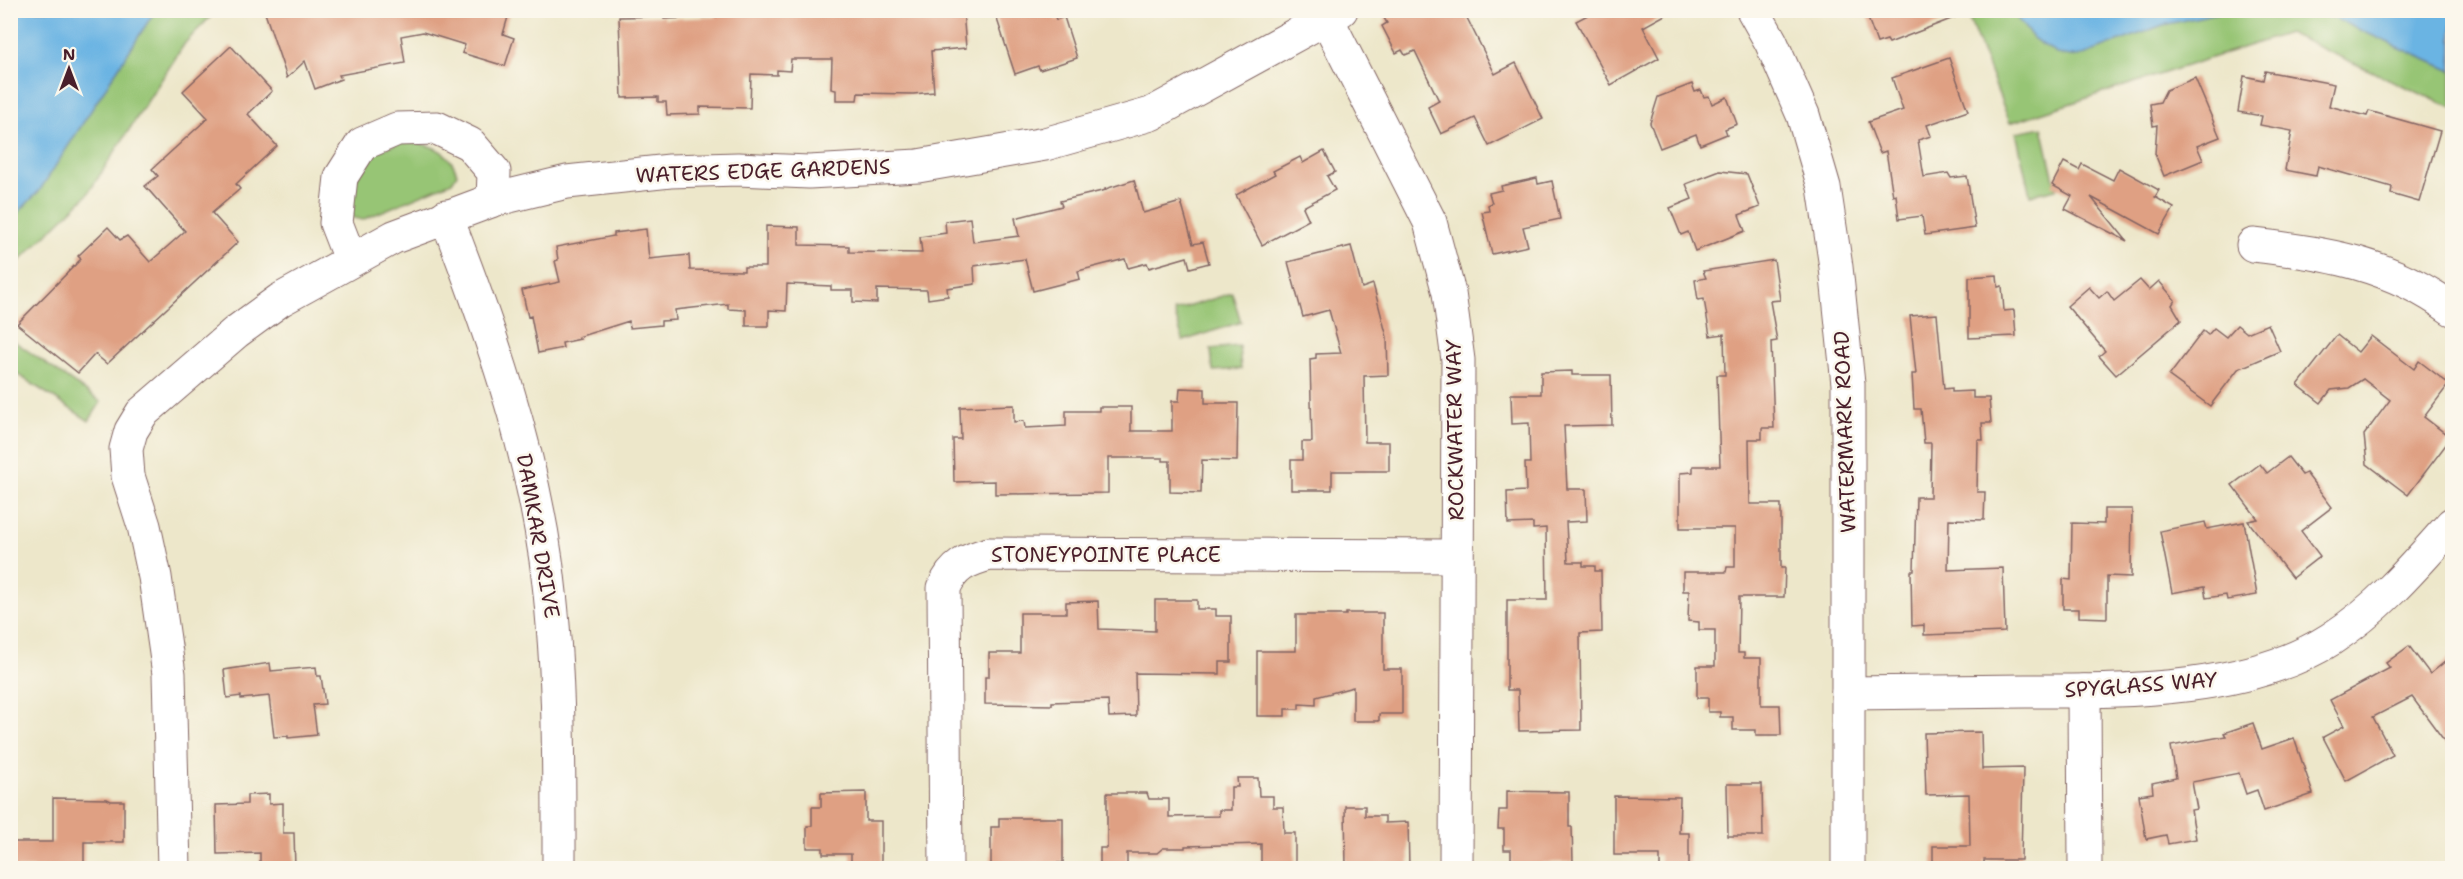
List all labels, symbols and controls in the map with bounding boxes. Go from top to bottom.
north arrow [39,39,99,99]
text: N [63,44,75,65]
street label: WATERS EDGE GARDENS [635,153,891,189]
street label: WATERMARK ROAD [1827,330,1863,534]
street label: ROCKWATER WAY [1439,339,1471,521]
street label: DAMKAR DRIVE [510,452,566,620]
street label: STONEYPOINTE PLACE [991,541,1221,569]
street label: SPYGLASS WAY [2064,666,2219,704]

